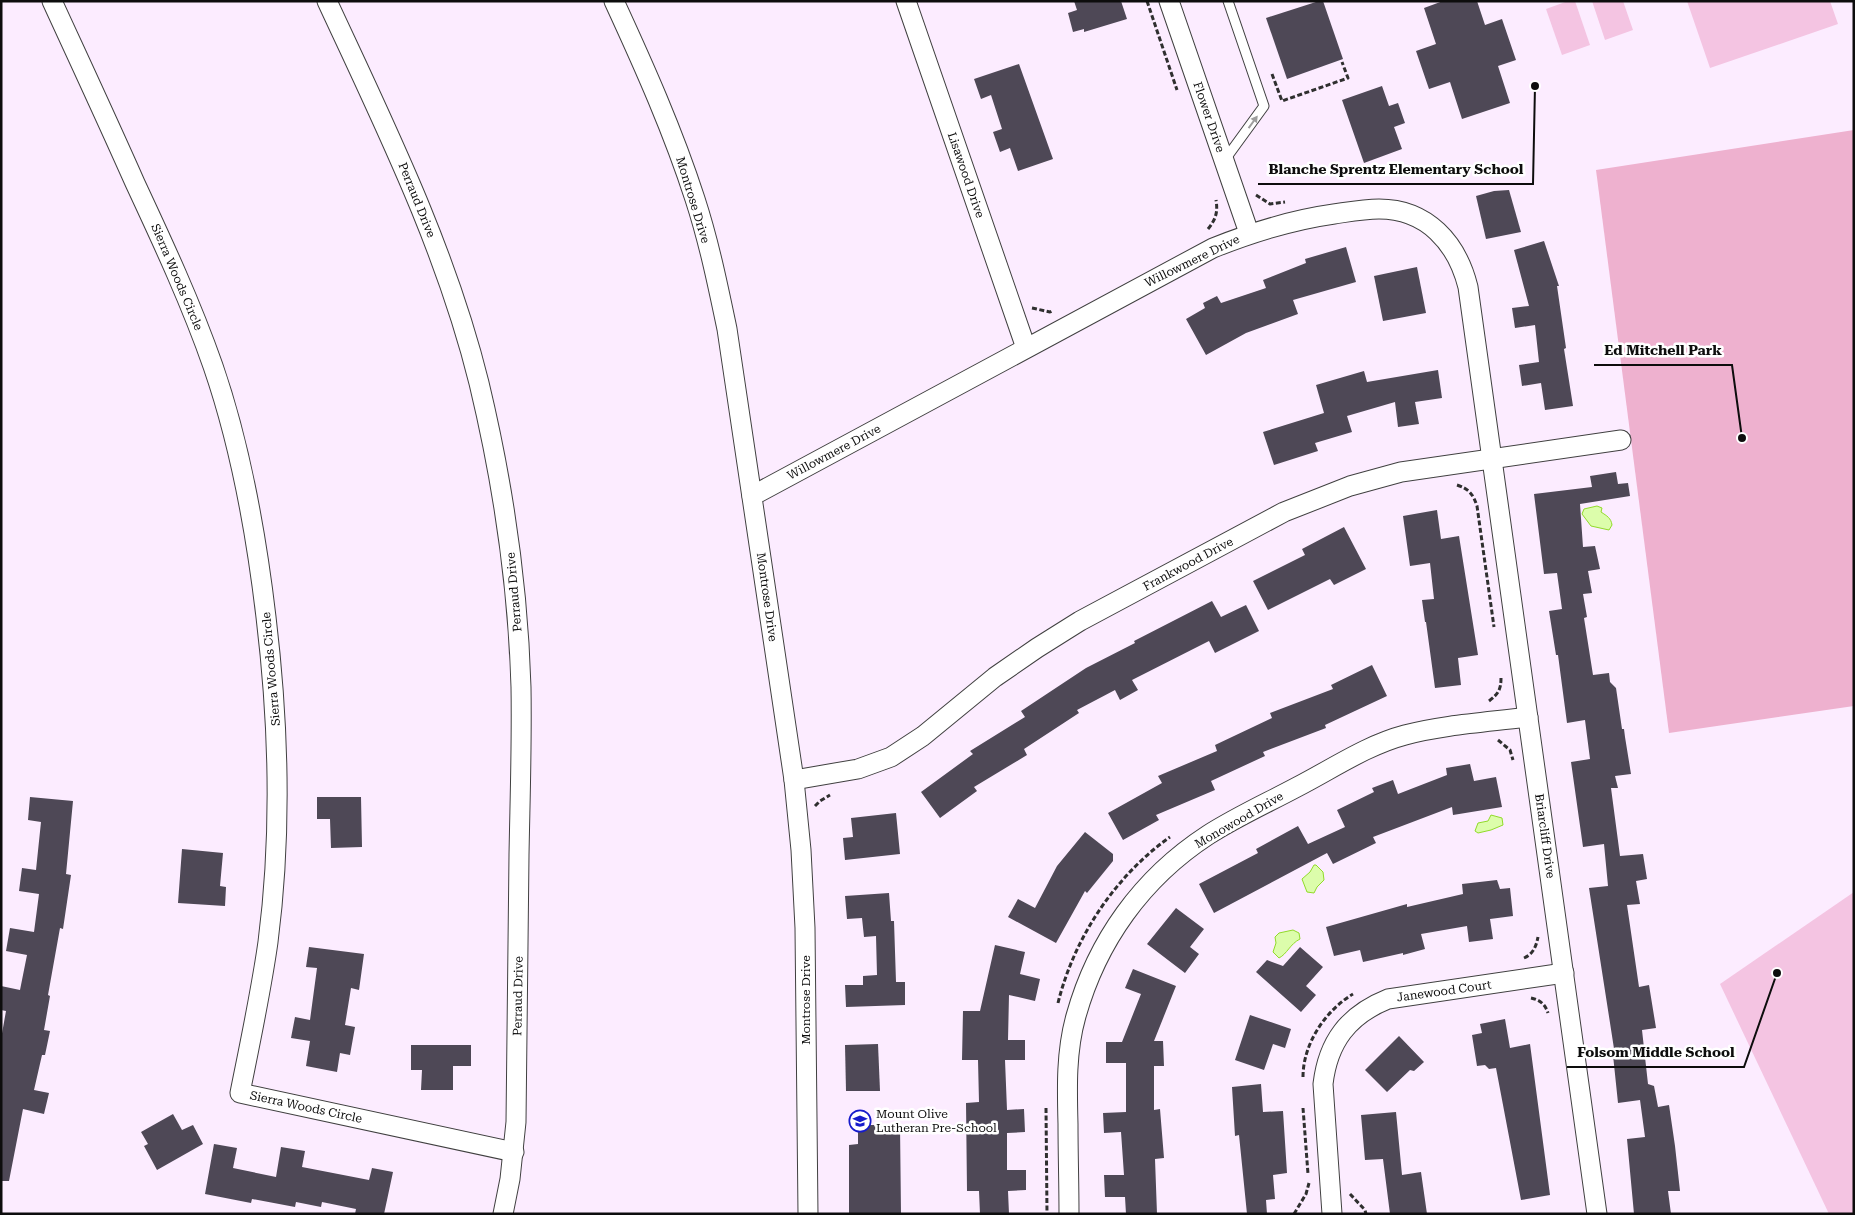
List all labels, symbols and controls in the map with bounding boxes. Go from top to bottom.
street label: Flower Drive [1190,80,1228,154]
one-way arrow [1248,115,1258,129]
street label: Lisawood Drive [945,130,987,220]
street label: Montrose Drive [673,155,713,245]
callout: Blanche Sprentz Elementary School [1258,155,1533,184]
street label: Perraud Drive [396,160,439,240]
text: Blanche Sprentz Elementary School [1269,161,1524,177]
street label: Sierra Woods Circle [148,222,206,333]
street label: Willowmere Drive [1142,232,1242,290]
callout: Ed Mitchell Park [1594,336,1732,365]
text: Ed Mitchell Park [1604,342,1722,358]
street label: Willowmere Drive [785,421,883,483]
street label: Frankwood Drive [1141,534,1236,594]
street label: Perraud Drive [504,551,524,632]
street label: Montrose Drive [754,552,780,643]
street label: Sierra Woods Circle [259,611,283,727]
street label: Monowood Drive [1192,789,1286,851]
street label: Briarcliff Drive [1532,793,1558,880]
street label: Montrose Drive [799,955,813,1045]
street label: Perraud Drive [510,956,526,1036]
street label: Janewood Court [1396,977,1493,1005]
callout: Folsom Middle School [1567,1038,1744,1067]
text: Folsom Middle School [1577,1044,1735,1060]
street label: Sierra Woods Circle [249,1088,364,1126]
place label: Mount Olive Lutheran Pre-School [876,1107,997,1135]
school or university icon: Mount Olive Lutheran Pre-School [848,1109,872,1133]

